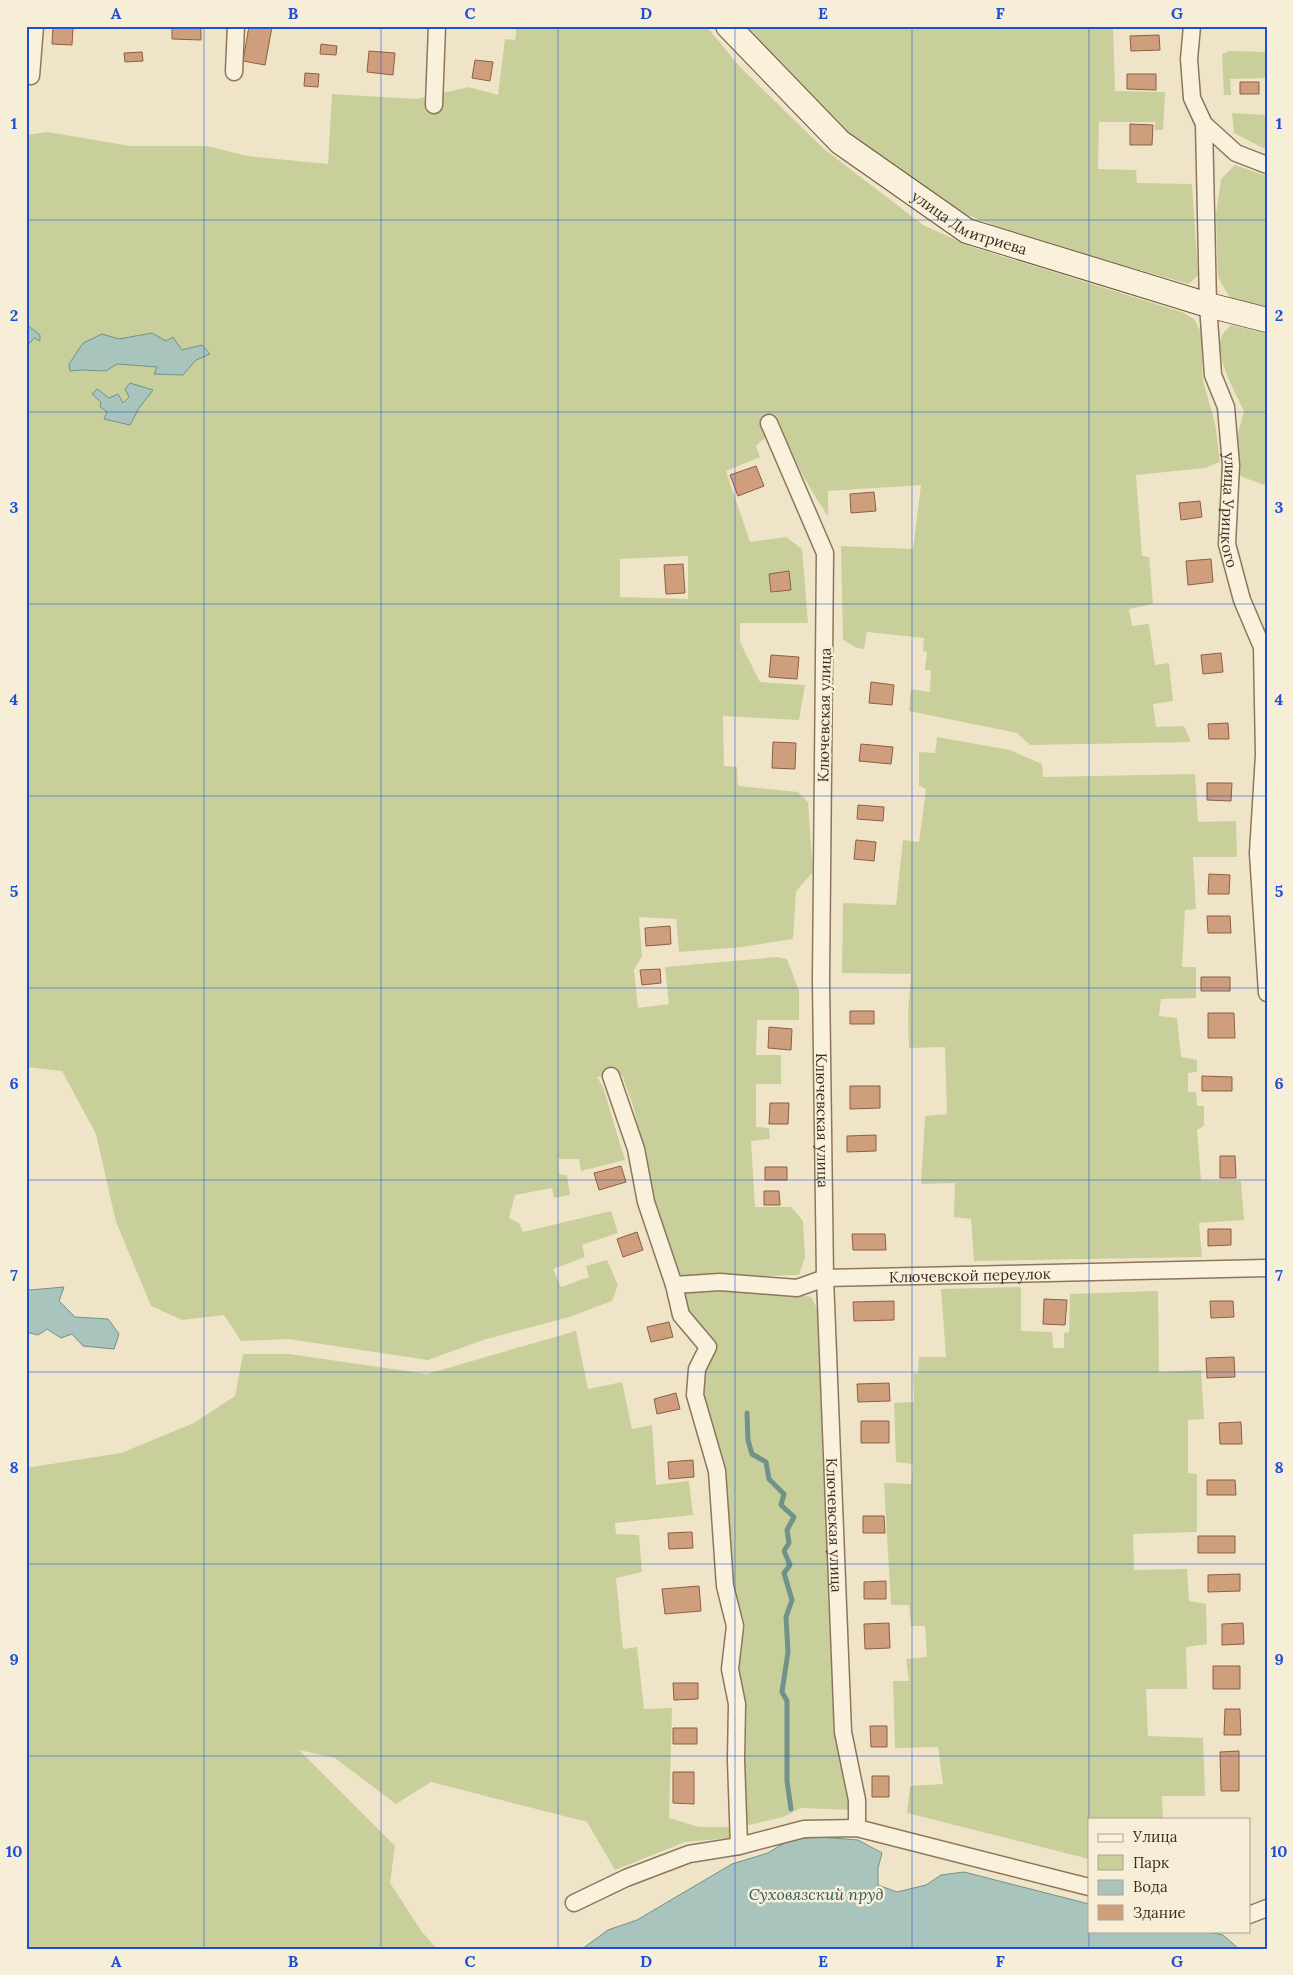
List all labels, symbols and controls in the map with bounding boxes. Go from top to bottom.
text: A [111,3,122,23]
text: B [288,3,299,23]
text: C [464,3,476,23]
text: D [640,3,652,23]
text: E [818,3,828,23]
text: F [995,3,1005,23]
text: G [1171,3,1183,23]
text: 1 [11,113,17,133]
text: 1 [1276,113,1282,133]
street label: улица Дмитриева [908,186,1030,258]
text: 2 [10,305,18,325]
text: 2 [1275,305,1283,325]
street label: улица Урицкого [1218,451,1242,570]
text: 3 [10,497,19,517]
text: 3 [1275,497,1284,517]
street label: Ключевская улица [813,647,835,782]
text: 4 [10,689,19,709]
text: 4 [1275,689,1284,709]
text: 5 [10,881,19,901]
text: 5 [1275,881,1284,901]
street label: Ключевская улица [812,1053,833,1188]
text: 6 [9,1073,19,1093]
text: 6 [1274,1073,1284,1093]
street label: Ключевской переулок [889,1263,1051,1286]
text: 7 [10,1265,18,1285]
text: 7 [1275,1265,1283,1285]
text: 8 [9,1457,19,1477]
street label: Ключевская улица [823,1457,847,1593]
text: 8 [1274,1457,1284,1477]
text: 9 [9,1649,19,1669]
text: 9 [1274,1649,1284,1669]
legend [1088,1818,1250,1932]
text: Улица [1132,1827,1178,1846]
text: 10 [6,1841,22,1861]
text: 10 [1271,1841,1287,1861]
text: Парк [1133,1853,1169,1872]
text: Вода [1133,1877,1168,1896]
water label: Суховязский пруд [749,1884,883,1904]
text: Здание [1133,1903,1186,1922]
text: A [111,1951,122,1971]
text: B [288,1951,299,1971]
text: C [464,1951,476,1971]
text: D [640,1951,652,1971]
text: E [818,1951,828,1971]
text: F [995,1951,1005,1971]
text: G [1171,1951,1183,1971]

